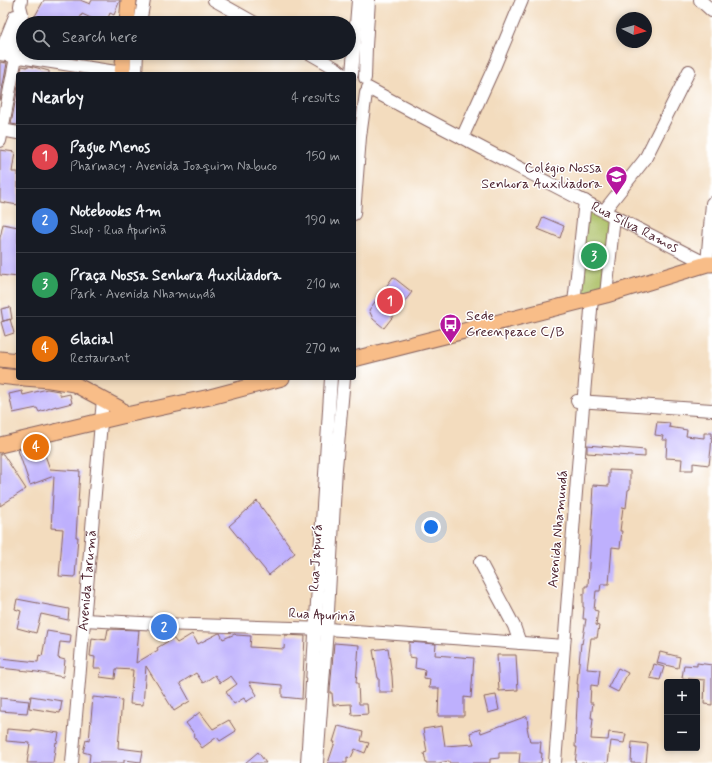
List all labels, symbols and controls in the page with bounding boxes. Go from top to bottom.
north arrow [616,12,652,48]
search box [16,16,356,60]
icon: search [30,27,52,49]
text: Search here [62,28,138,48]
text: Nearby [32,87,84,109]
text: 4 results [291,90,340,107]
text: Pague Menos [70,138,150,158]
text: 1 [42,148,48,165]
text: 150 m [306,148,340,165]
text: Pharmacy · Avenida Joaquim Nabuco [70,158,277,175]
place label: Colégio Nossa Senhora Auxiliadora [481,159,603,193]
school or university icon: Colégio Nossa Senhora Auxiliadora [604,163,630,196]
street label: Rua Silva Ramos [588,197,682,257]
text: Notebooks Am [70,202,161,222]
text: 2 [42,212,48,229]
text: 190 m [305,212,340,229]
text: Shop · Rua Apurinã [70,222,166,239]
pin: 3 [581,241,607,271]
text: Praça Nossa Senhora Auxiliadora [70,266,281,286]
text: 3 [42,276,48,293]
text: 210 m [306,276,340,293]
text: Park · Avenida Nhamundá [70,286,216,303]
pin: 1 [377,286,403,316]
place label: Sede Greenpeace C/B [466,307,564,341]
bus stop icon: Sede Greenpeace C/B [437,311,463,344]
text: Glacial [70,330,113,350]
text: 4 [41,340,49,357]
text: 270 m [305,340,340,357]
text: Restaurant [70,350,130,367]
pin: 4 [23,432,49,462]
street label: Avenida Nhamundá [544,469,572,589]
your location [421,517,441,537]
street label: Rua Japurá [305,524,327,592]
street label: Avenida Tarumã [74,529,101,632]
street label: Rua Apurinã [288,604,356,627]
pin: 2 [151,612,177,642]
map controls [664,679,700,751]
button: + [664,679,700,715]
button: − [664,715,700,751]

